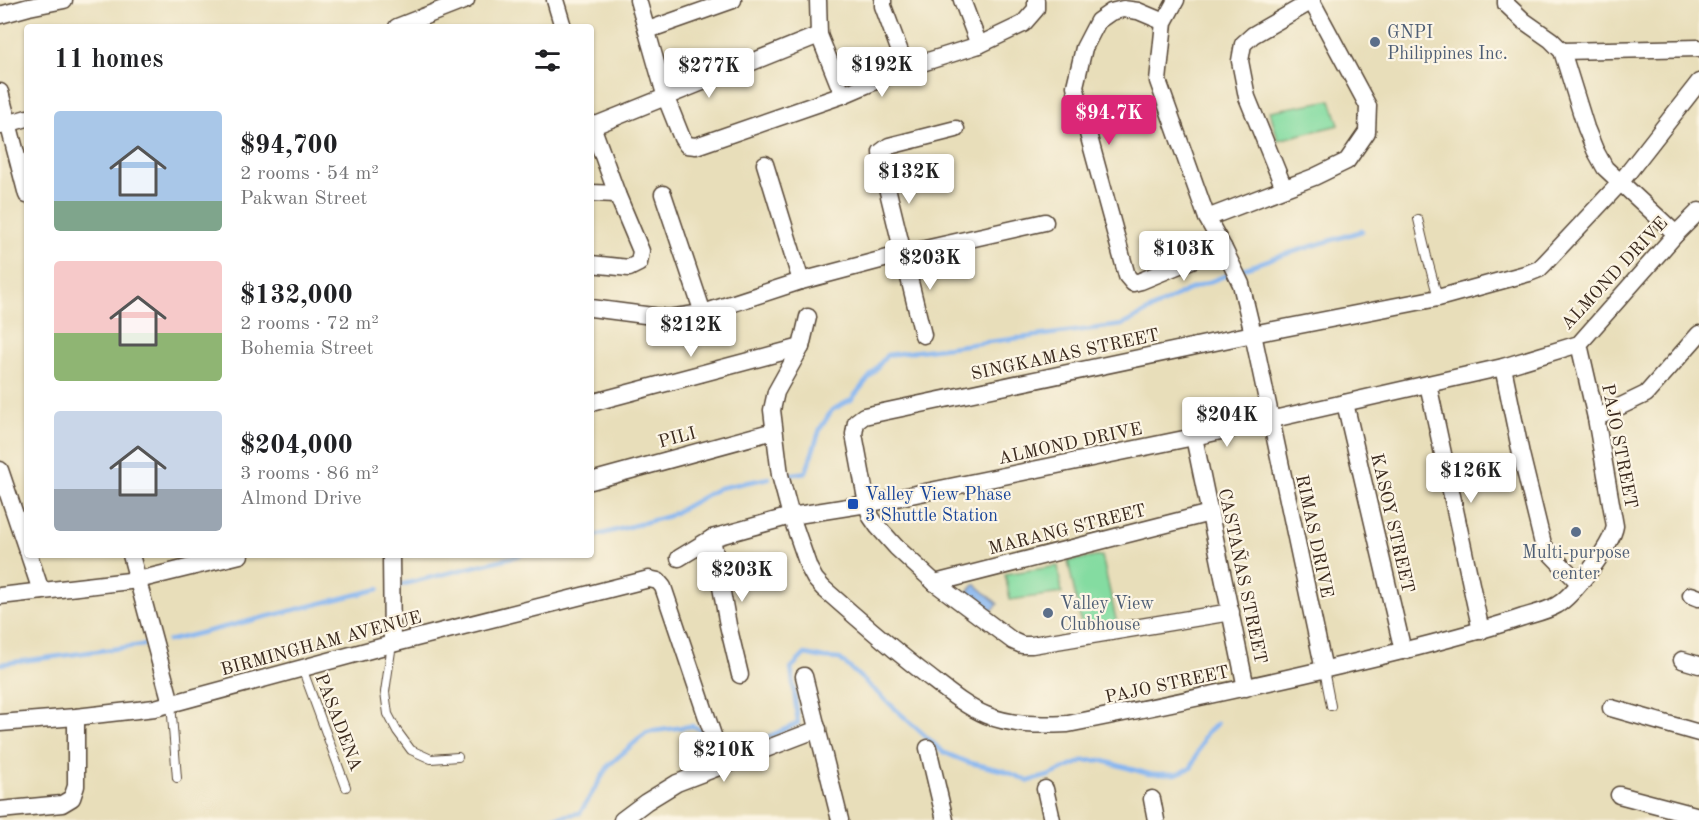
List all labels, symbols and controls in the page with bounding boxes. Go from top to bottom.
place label: GNPI Philippines Inc. [1387,24,1508,63]
marker: GNPI Philippines Inc. [1368,35,1382,49]
icon: filters [531,44,564,77]
text: 11 homes [54,47,163,73]
pin: $192K [840,47,924,98]
pin: $277K [667,48,751,99]
text: $192K [851,56,913,76]
text: $277K [678,57,740,77]
pin: $94.7K [1060,95,1158,146]
text: $94.7K [1075,104,1143,124]
text: $94,700 [240,133,338,159]
icon: home [102,135,174,207]
pin: $132K [867,154,951,205]
text: $132K [878,163,940,183]
text: 2 rooms · 54 m² [240,164,379,184]
text: Pakwan Street [240,189,367,209]
street label: ALMOND DRIVE [1558,214,1671,333]
pin: $103K [1142,231,1226,282]
pin: $203K [888,240,972,291]
text: $103K [1153,240,1215,260]
text: $203K [899,249,961,269]
text: $132,000 [240,283,353,309]
icon: home [102,285,174,357]
pin: $212K [649,307,733,358]
text: 2 rooms · 72 m² [240,314,379,334]
text: $212K [660,316,722,336]
street label: SINGKAMAS STREET [969,326,1161,384]
text: Bohemia Street [240,339,374,359]
street label: PAJO STREET [1598,382,1640,510]
pin: $204K [1185,397,1269,448]
text: $204K [1196,406,1258,426]
street label: ALMOND DRIVE [997,420,1144,468]
street label: PILI [656,424,698,452]
text: $204,000 [240,433,353,459]
icon: home [102,435,174,507]
street label: KASOY STREET [1367,452,1417,595]
pin: $126K [1429,453,1513,504]
text: $126K [1440,462,1502,482]
text: 3 rooms · 86 m² [240,464,379,484]
street label: RIMAS DRIVE [1292,473,1336,599]
place label: Valley View Phase 3 Shuttle Station [865,486,1011,525]
street label: CASTAÑAS STREET [1215,486,1274,666]
text: Almond Drive [240,489,361,509]
marker: Valley View Phase 3 Shuttle Station [846,497,860,511]
street label: MARANG STREET [987,502,1148,558]
marker: Multi-purpose center [1569,525,1583,539]
place label: Multi-purpose center [1522,544,1630,583]
pin: $203K [700,552,784,603]
text: $203K [711,561,773,581]
place label: Valley View Clubhouse [1060,595,1154,634]
marker: Valley View Clubhouse [1041,606,1055,620]
street label: BIRMINGHAM AVENUE [219,608,424,679]
street label: PAJO STREET [1103,663,1231,707]
street label: PASADENA [311,671,365,774]
pin: $210K [682,732,766,783]
text: $210K [693,741,755,761]

